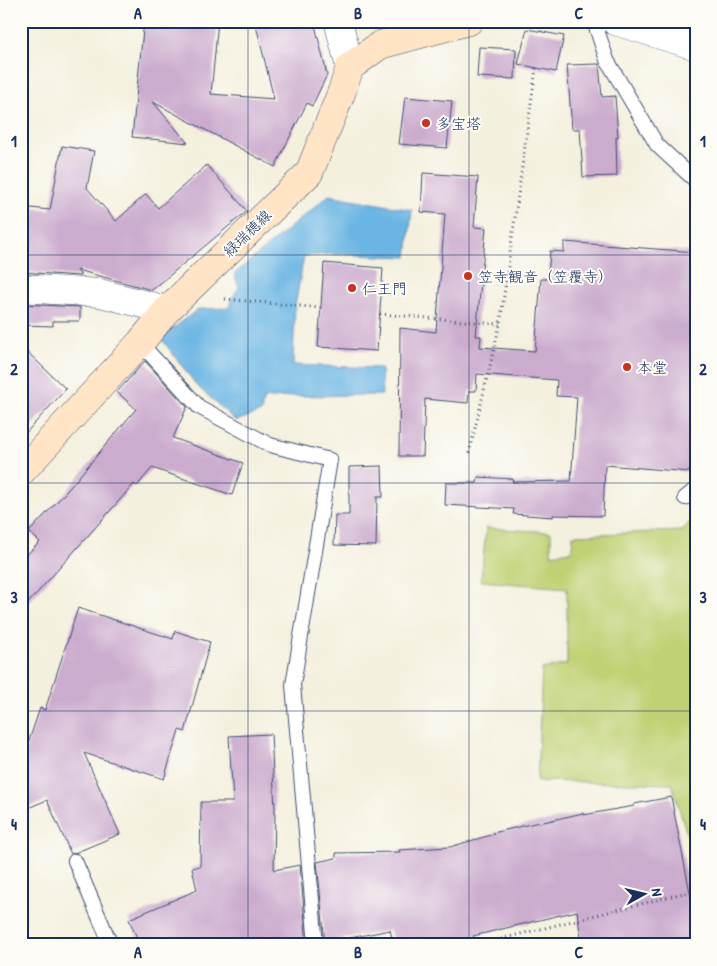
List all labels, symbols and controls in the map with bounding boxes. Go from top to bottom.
text: A [134,2,142,24]
text: B [354,2,362,24]
text: C [575,2,584,24]
place label: 多宝塔 [436,113,481,134]
marker: 多宝塔 [420,117,432,129]
text: 1 [11,130,17,152]
text: 1 [700,130,706,152]
street label: 緑瑞穂線 [218,205,276,261]
place label: 笠寺観音（笠覆寺） [478,266,613,287]
marker: 笠寺観音（笠覆寺） [462,270,474,282]
place label: 仁王門 [362,278,407,299]
marker: 仁王門 [346,282,358,294]
place label: 本堂 [637,357,667,378]
text: 2 [10,358,18,380]
text: 2 [699,358,707,380]
marker: 本堂 [621,361,633,373]
text: 3 [10,586,18,608]
text: 3 [699,586,707,608]
text: 4 [11,813,17,835]
text: 4 [700,813,706,835]
north arrow [620,868,670,918]
text: N [647,887,667,898]
text: A [134,941,142,963]
text: B [354,941,362,963]
text: C [575,941,584,963]

